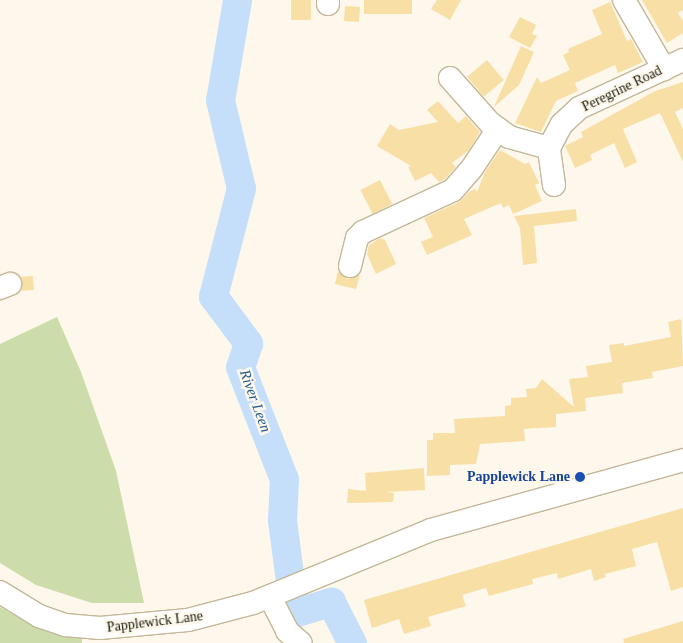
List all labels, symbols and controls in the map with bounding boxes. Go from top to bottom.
street label: Peregrine Road [579,62,665,116]
water label: River Leen [235,367,275,435]
place label: Papplewick Lane [467,469,570,485]
marker: Papplewick Lane [574,471,586,483]
street label: Papplewick Lane [106,608,204,636]

